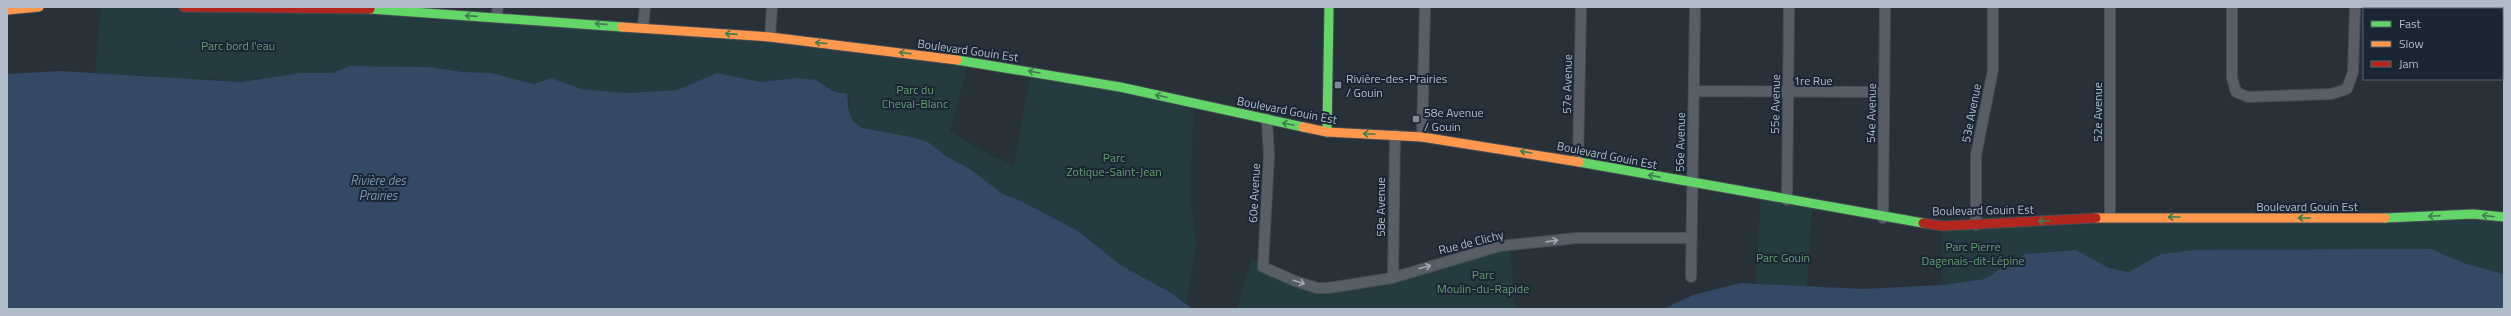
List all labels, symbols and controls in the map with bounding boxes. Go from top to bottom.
legend [2363,8,2503,80]
one-way arrow [465,12,478,19]
text: Fast [2399,14,2422,33]
one-way arrow [595,21,608,28]
one-way arrow [725,30,738,37]
street label: Boulevard Gouin Est [916,34,1020,67]
text: Slow [2399,34,2424,53]
park label: Parc bord l'eau [201,36,275,55]
one-way arrow [815,39,828,47]
one-way arrow [899,49,912,57]
street label: 57e Avenue [1557,54,1577,114]
text: Jam [2399,54,2419,73]
one-way arrow [1027,68,1040,76]
place label: Rivière-des-Prairies / Gouin [1346,69,1448,102]
street label: 1re Rue [1793,71,1833,90]
street label: 55e Avenue [1765,74,1785,134]
park label: Parc du Cheval-Blanc [882,80,948,113]
marker: Rivière-des-Prairies / Gouin [1333,80,1343,90]
street label: 53e Avenue [1956,82,1986,144]
street label: 52e Avenue [2088,82,2107,142]
street label: 54e Avenue [1861,83,1881,143]
one-way arrow [1155,91,1168,99]
street label: Boulevard Gouin Est [1235,91,1340,129]
place label: 58e Avenue / Gouin [1424,103,1484,136]
street label: 56e Avenue [1670,112,1690,172]
marker: 58e Avenue / Gouin [1411,114,1421,124]
one-way arrow [1282,119,1295,127]
one-way arrow [1363,130,1376,138]
street label: Boulevard Gouin Est [1555,136,1660,174]
park label: Parc Zotique-Saint-Jean [1066,148,1162,181]
one-way arrow [1520,148,1533,156]
street label: 60e Avenue [1243,163,1265,223]
water label: Rivière des Prairies [350,170,407,205]
one-way arrow [1647,171,1660,179]
street label: 58e Avenue [1371,177,1390,237]
street label: Boulevard Gouin Est [2256,197,2359,216]
street label: Boulevard Gouin Est [1932,200,2035,220]
one-way arrow [2482,212,2495,220]
one-way arrow [2168,213,2181,221]
one-way arrow [2428,213,2441,220]
one-way arrow [2298,214,2311,222]
one-way arrow [2038,217,2051,224]
street label: Rue de Clichy [1436,225,1506,259]
one-way arrow [1545,237,1558,245]
park label: Parc Pierre Dagenais-dit-Lépine [1921,237,2025,270]
park label: Parc Gouin [1756,248,1810,267]
one-way arrow [1419,263,1432,270]
park label: Parc Moulin-du-Rapide [1437,265,1529,298]
one-way arrow [1293,279,1305,287]

